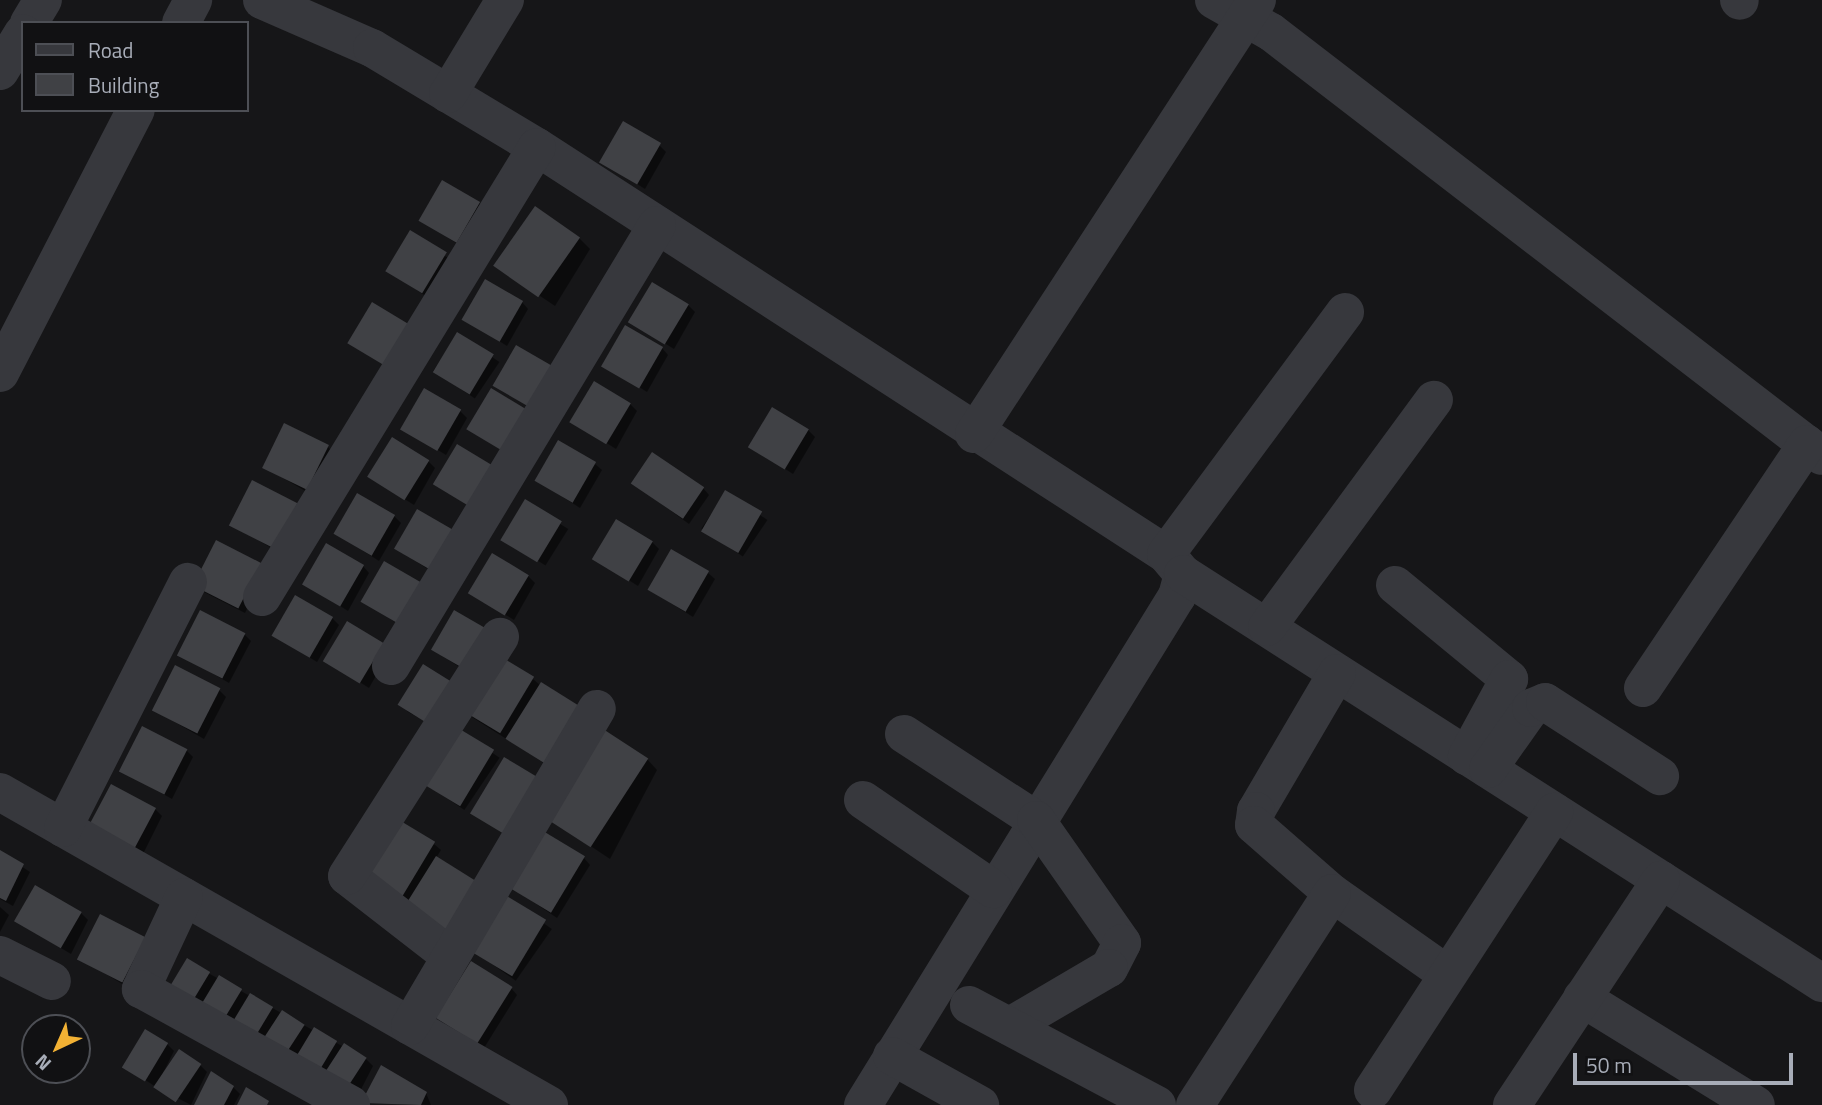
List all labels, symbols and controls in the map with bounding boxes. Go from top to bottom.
legend [21,21,248,112]
text: Road [88,34,133,66]
text: Building [88,69,159,101]
north arrow [21,1014,91,1084]
scale bar [1577,1038,1798,1082]
text: N [28,1048,57,1078]
text: 50 m [1586,1049,1632,1081]

